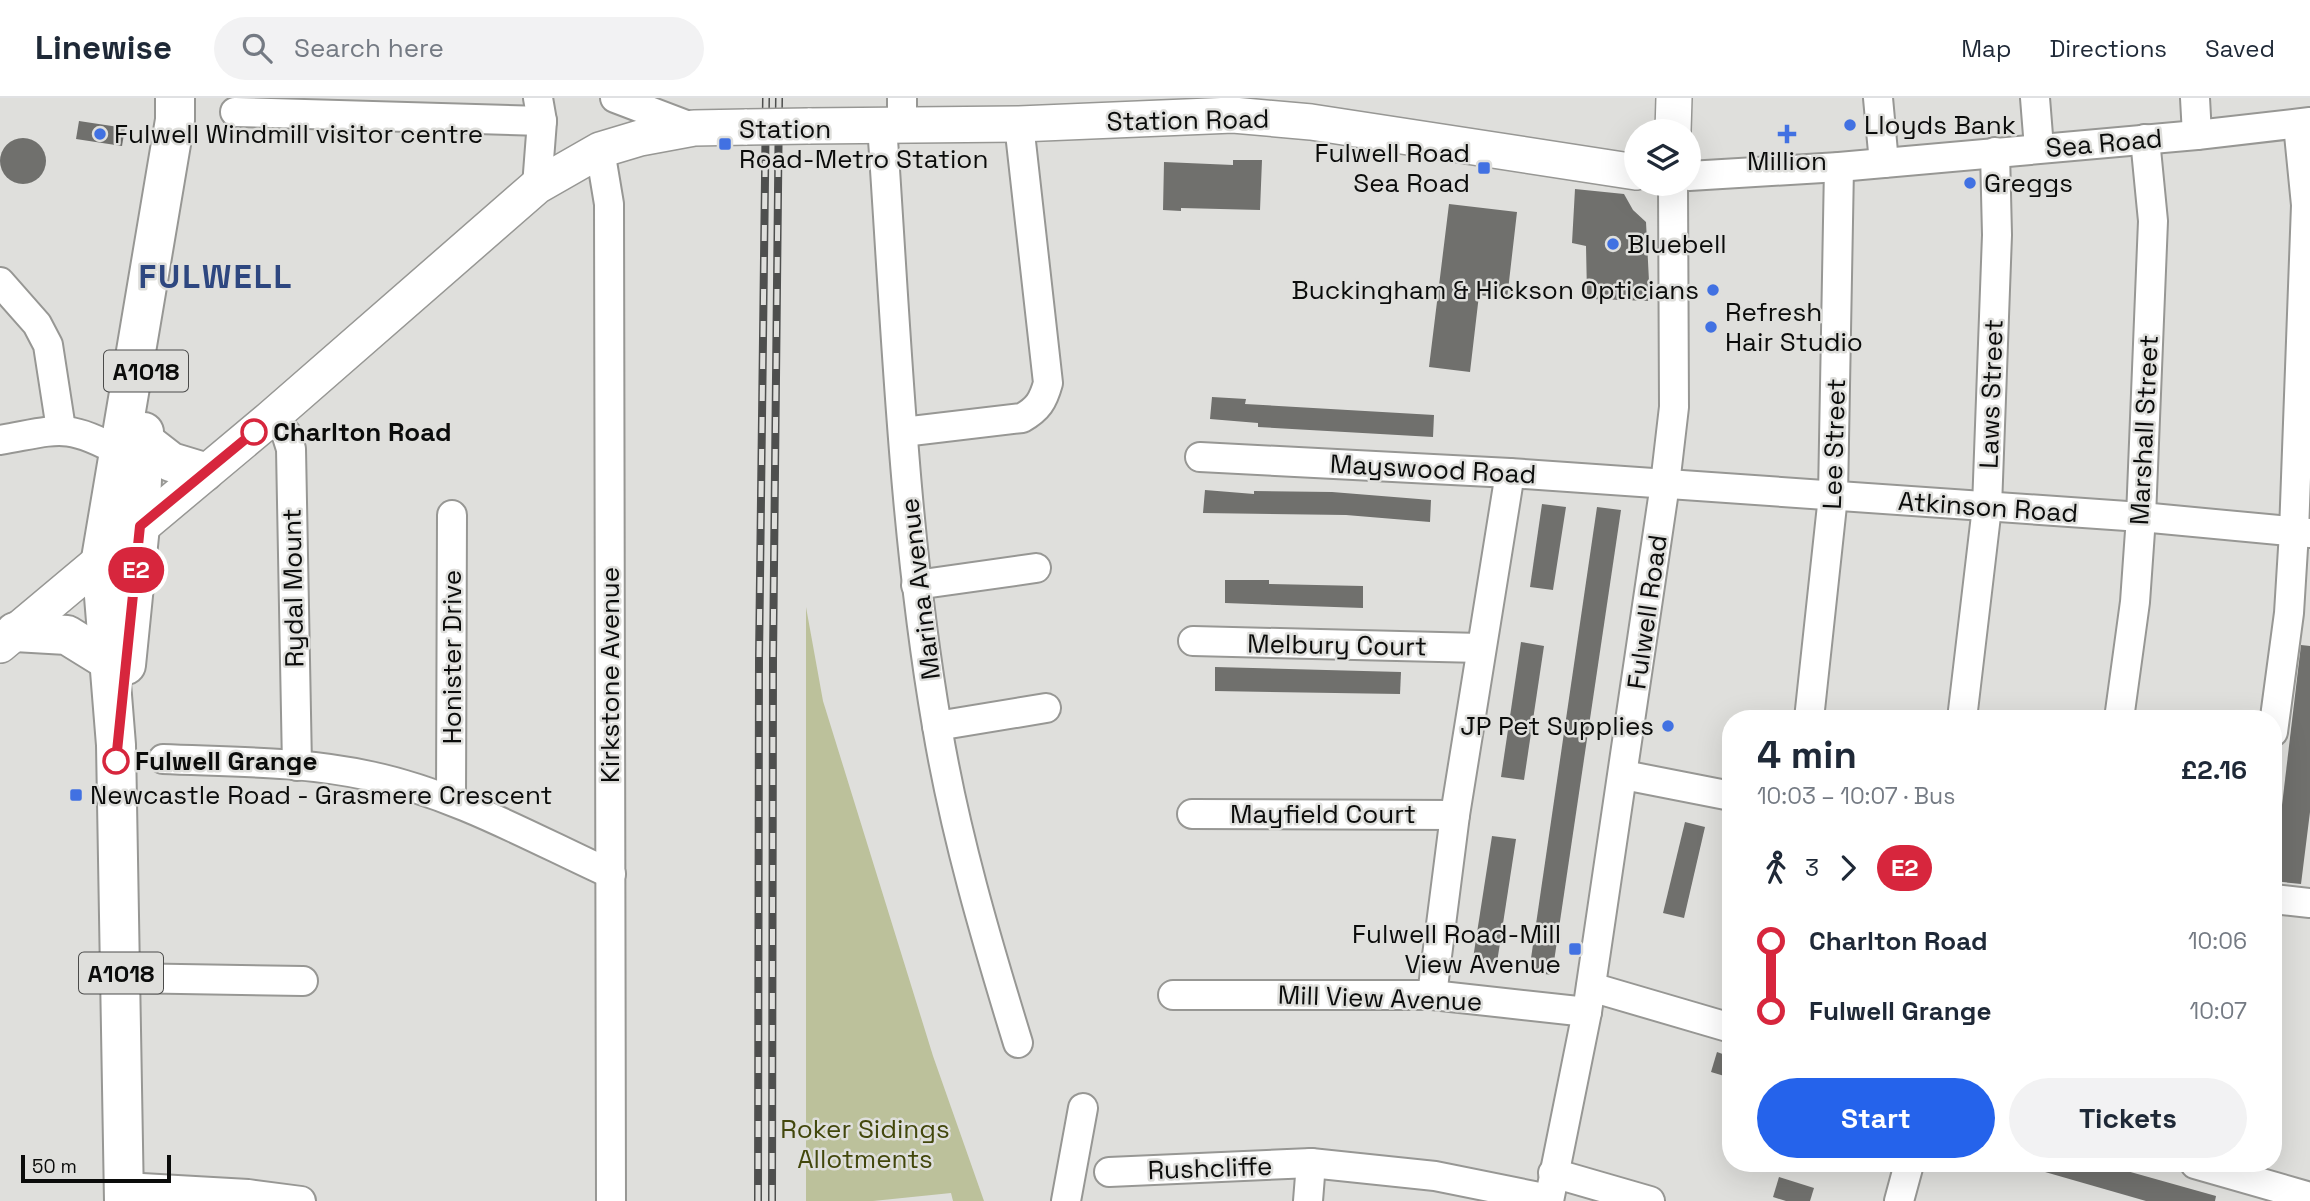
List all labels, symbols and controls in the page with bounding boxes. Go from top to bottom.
search box [214,17,704,80]
text: Linewise [35,27,172,69]
icon: search [238,29,276,67]
text: Search here [294,31,444,65]
text: Map [1961,33,2011,64]
text: Directions [2049,33,2167,64]
text: Saved [2205,33,2275,64]
street label: Station Road [1106,102,1270,138]
place label: Lloyds Bank [1864,108,2016,142]
place label: Station Road-Metro Station [739,112,988,176]
place label: Fulwell Windmill visitor centre [114,117,483,151]
marker: Lloyds Bank [1842,117,1858,133]
map controls [1624,119,1701,196]
button: layers [1624,119,1701,196]
street label: Sea Road [2044,121,2164,165]
marker: Fulwell Windmill visitor centre [92,126,108,142]
marker: Million [1779,126,1795,142]
marker: Station Road-Metro Station [717,136,733,152]
place label: Fulwell Road Sea Road [1314,136,1470,200]
place label: Million [1747,144,1827,178]
marker: Fulwell Road Sea Road [1476,160,1492,176]
place label: Greggs [1984,166,2073,200]
marker: Greggs [1962,175,1978,191]
place label: Bluebell [1627,227,1727,261]
marker: Bluebell [1605,236,1621,252]
district label: FULWELL [139,256,293,298]
place label: Buckingham & Hickson Opticians [1292,273,1699,307]
marker: Buckingham & Hickson Opticians [1705,282,1721,298]
place label: Refresh Hair Studio [1725,295,1863,359]
marker: Refresh Hair Studio [1703,319,1719,335]
street label: Laws Street [1971,319,2011,469]
street label: Marshall Street [2122,334,2166,526]
road number: A1018 [104,350,188,392]
street label: Lee Street [1815,378,1853,510]
place label: Charlton Road [273,415,452,449]
marker: Charlton Road [241,419,267,445]
street label: Mayswood Road [1329,447,1537,491]
street label: Atkinson Road [1897,484,2079,530]
street label: Marina Avenue [892,496,948,682]
street label: Rydal Mount [275,508,311,668]
street label: Fulwell Road [1619,533,1675,691]
line badge: E2 [104,547,168,593]
text: E2 [122,554,150,585]
street label: Kirkstone Avenue [593,567,627,783]
street label: Honister Drive [435,570,469,744]
street label: Melbury Court [1247,626,1427,664]
place label: JP Pet Supplies [1460,709,1654,743]
marker: JP Pet Supplies [1660,718,1676,734]
text: 4 min [1757,731,1857,779]
place label: Fulwell Grange [135,744,317,778]
marker: Fulwell Grange [103,748,129,774]
text: £2.16 [2181,753,2247,787]
place label: Newcastle Road - Grasmere Crescent [90,778,553,812]
text: 10:03 – 10:07 · Bus [1757,781,1955,811]
marker: Newcastle Road - Grasmere Crescent [68,787,84,803]
street label: Mayfield Court [1230,797,1416,831]
icon: walk [1757,849,1795,887]
icon: forward [1829,849,1867,887]
text: E2 [1891,852,1918,883]
text: 3 [1805,853,1819,883]
place label: Fulwell Road-Mill View Avenue [1352,917,1561,981]
text: Charlton Road [1809,924,1988,958]
text: 10:06 [2188,926,2247,956]
marker: Fulwell Road-Mill View Avenue [1567,941,1583,957]
road number: A1018 [79,952,163,994]
street label: Mill View Avenue [1277,977,1483,1019]
text: Fulwell Grange [1809,994,1991,1028]
text: 10:07 [2190,996,2247,1026]
button: Start [1757,1078,1995,1158]
button: Tickets [2009,1078,2247,1158]
park label: Roker Sidings Allotments [780,1112,950,1176]
street label: Rushcliffe [1147,1149,1273,1187]
scale bar [21,1152,172,1184]
text: 50 m [32,1154,77,1179]

